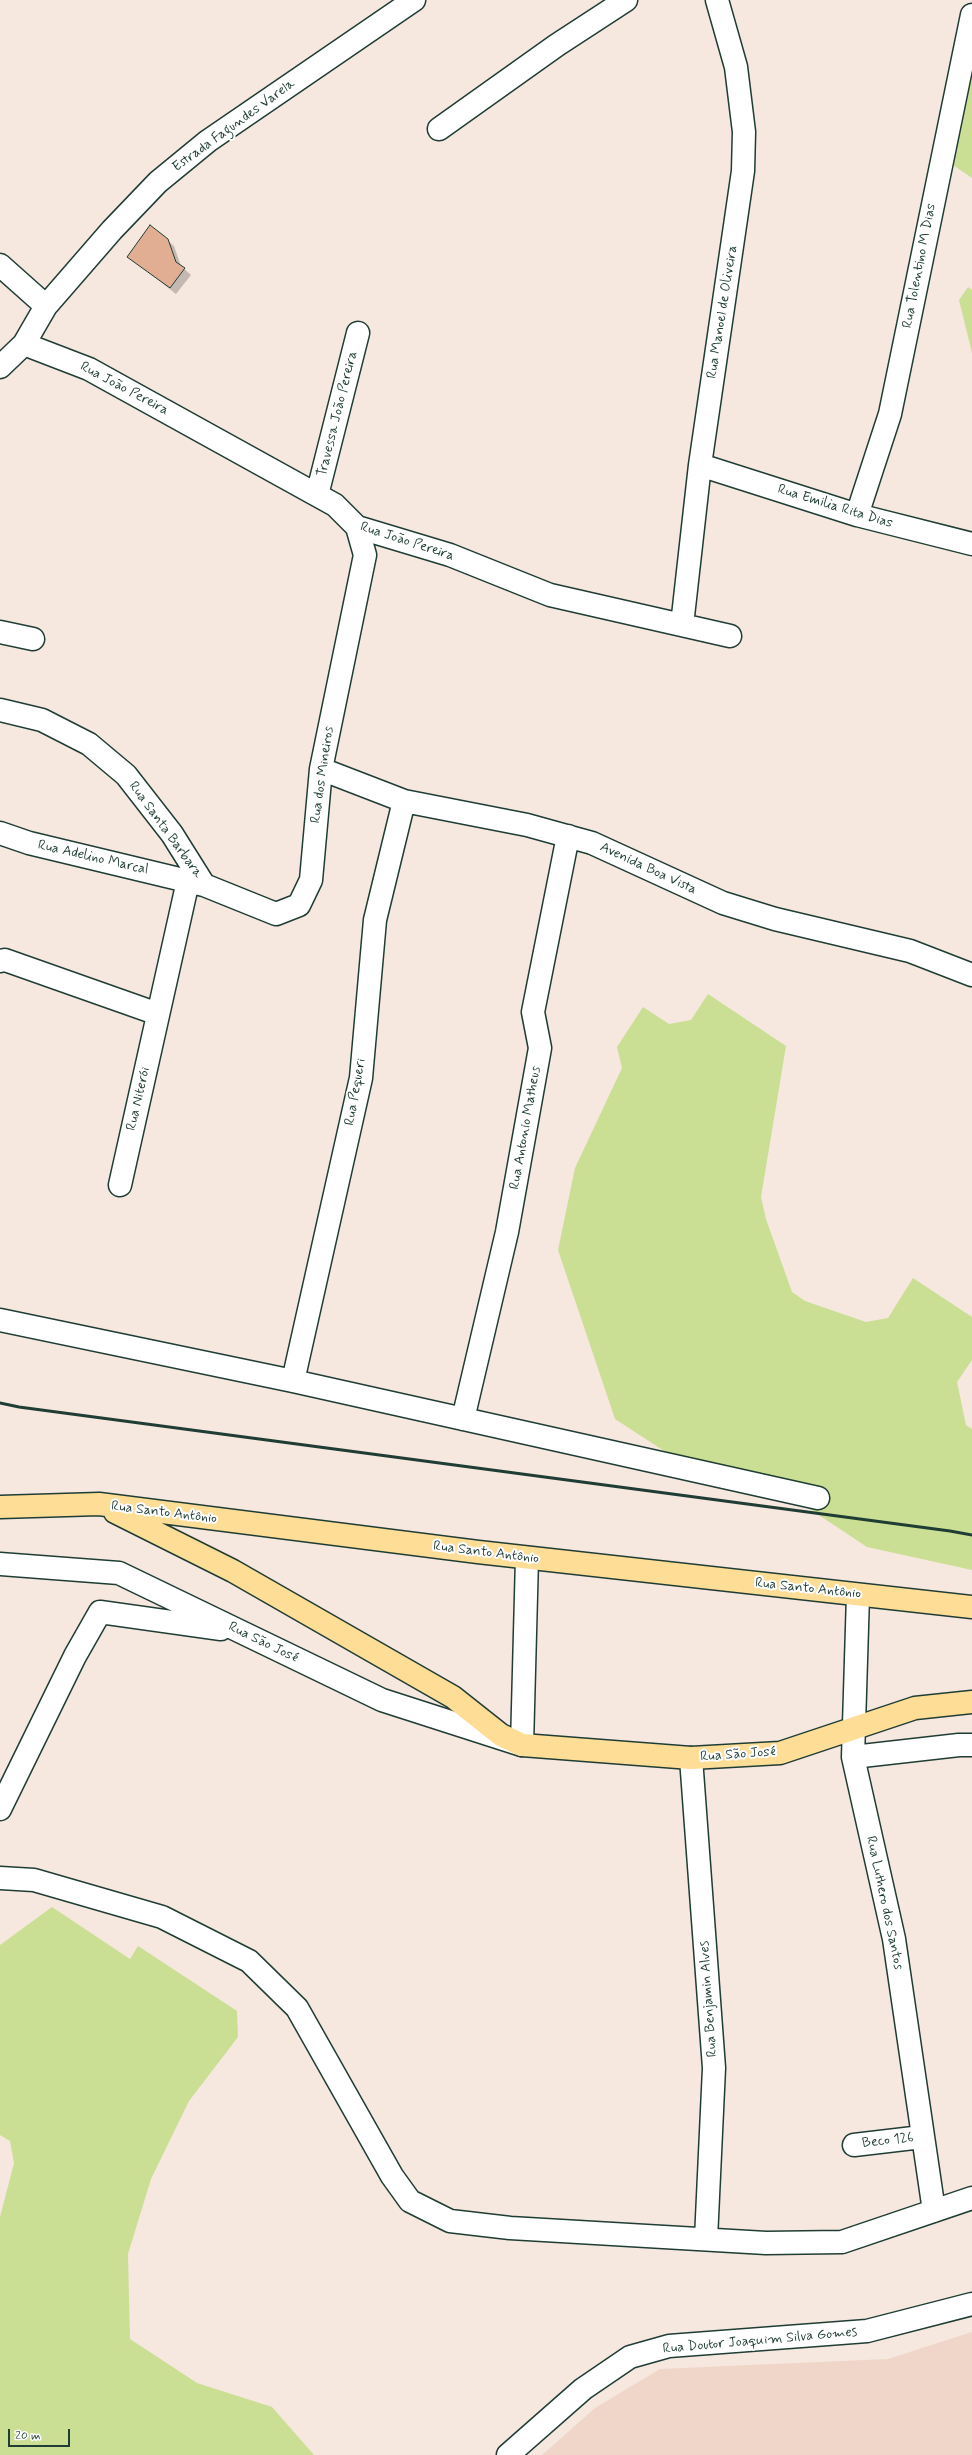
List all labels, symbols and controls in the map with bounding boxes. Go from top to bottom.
street label: Estrada Fagundes Varela [169,76,299,176]
street label: Rua Tolentino M Dias [900,202,940,330]
street label: Rua Manoel de Oliveira [704,244,742,380]
street label: Travessa João Pereira [314,350,362,478]
street label: Rua João Pereira [77,359,171,419]
street label: Rua Emilia Rita Dias [775,481,895,533]
street label: Rua João Pereira [358,519,456,565]
street label: Rua dos Mineiros [308,725,338,825]
street label: Rua Santa Barbara [124,779,206,881]
street label: Rua Adelino Marcal [36,837,150,879]
street label: Avenida Boa Vista [597,839,699,899]
street label: Rua Pequeri [342,1057,370,1127]
street label: Rua Antonio Matheus [507,1065,545,1191]
street label: Rua Niterói [124,1066,154,1132]
street label: Rua Santo Antônio [110,1498,218,1528]
street label: Rua Santo Antônio [432,1538,540,1568]
street label: Rua Santo Antônio [754,1575,862,1603]
street label: Rua São José [225,1619,301,1667]
street label: Rua São José [700,1744,776,1766]
street label: Rua Luthero dos Santos [862,1835,906,1971]
street label: Rua Benjamin Alves [697,1940,721,2058]
street label: Beco 126 [861,2129,915,2153]
street label: Rua Doutor Joaquim Silva Gomes [662,2324,858,2358]
scale bar [10,2421,72,2447]
text: 20 m [15,2428,41,2444]

